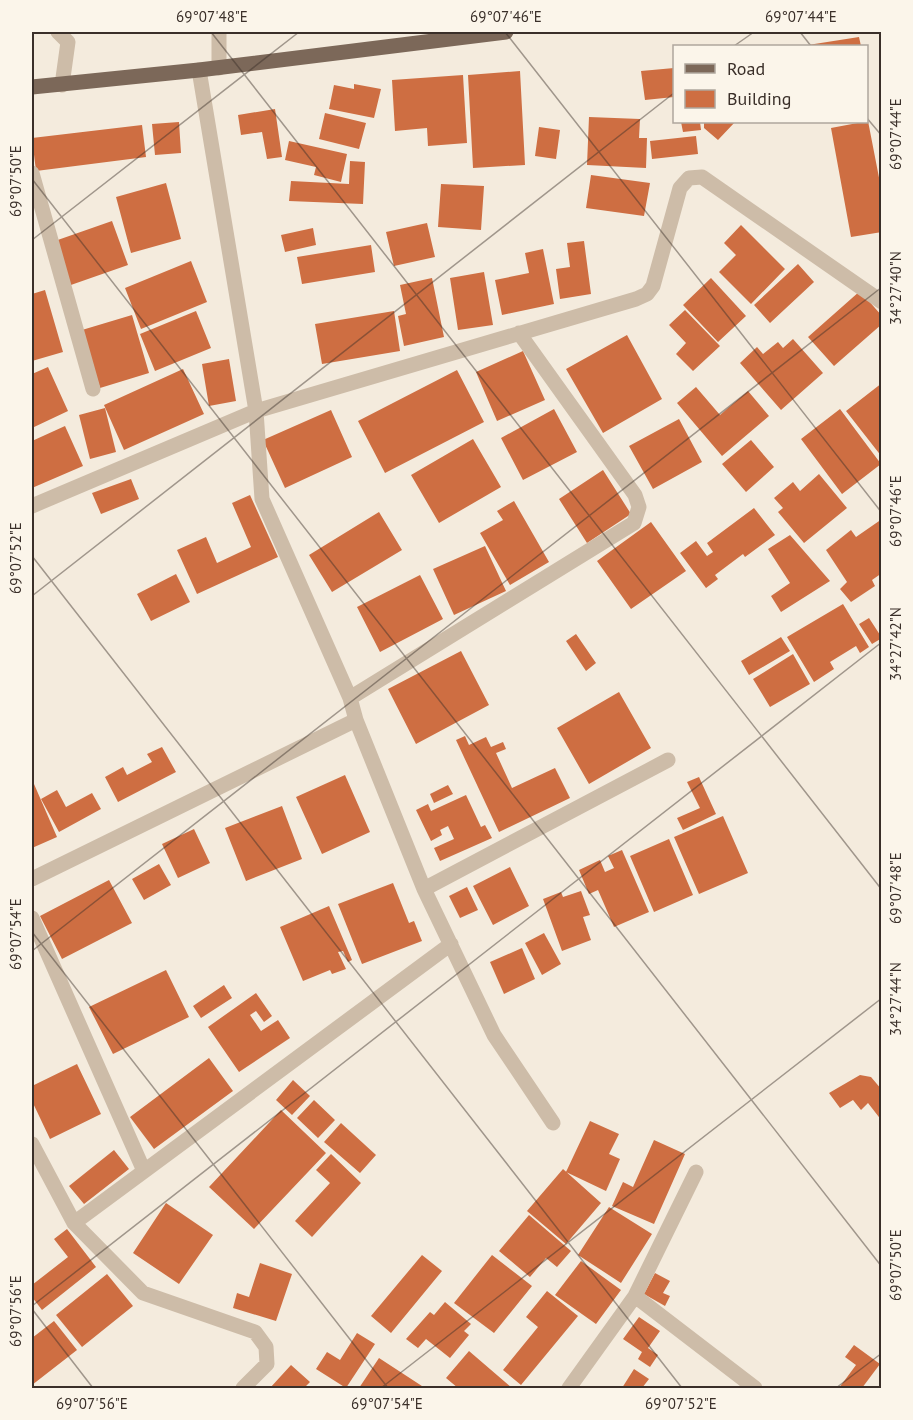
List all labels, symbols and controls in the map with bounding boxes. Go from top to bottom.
text: 69°07'48"E [176,7,248,26]
text: 69°07'46"E [470,7,542,26]
text: 69°07'44"E [765,7,837,26]
legend [673,45,868,123]
text: Road [727,57,765,80]
text: Building [727,87,791,110]
text: 69°07'44"E [886,98,905,170]
text: 69°07'50"E [6,145,25,217]
text: 34°27'40"N [886,251,905,325]
text: 69°07'46"E [886,475,905,547]
text: 69°07'52"E [6,522,25,594]
text: 34°27'42"N [886,607,905,681]
text: 69°07'48"E [886,852,905,924]
text: 69°07'54"E [6,898,25,970]
text: 34°27'44"N [886,962,905,1036]
text: 69°07'50"E [886,1229,905,1301]
text: 69°07'56"E [6,1275,25,1347]
text: 69°07'56"E [56,1394,128,1413]
text: 69°07'54"E [351,1394,423,1413]
text: 69°07'52"E [645,1394,717,1413]

